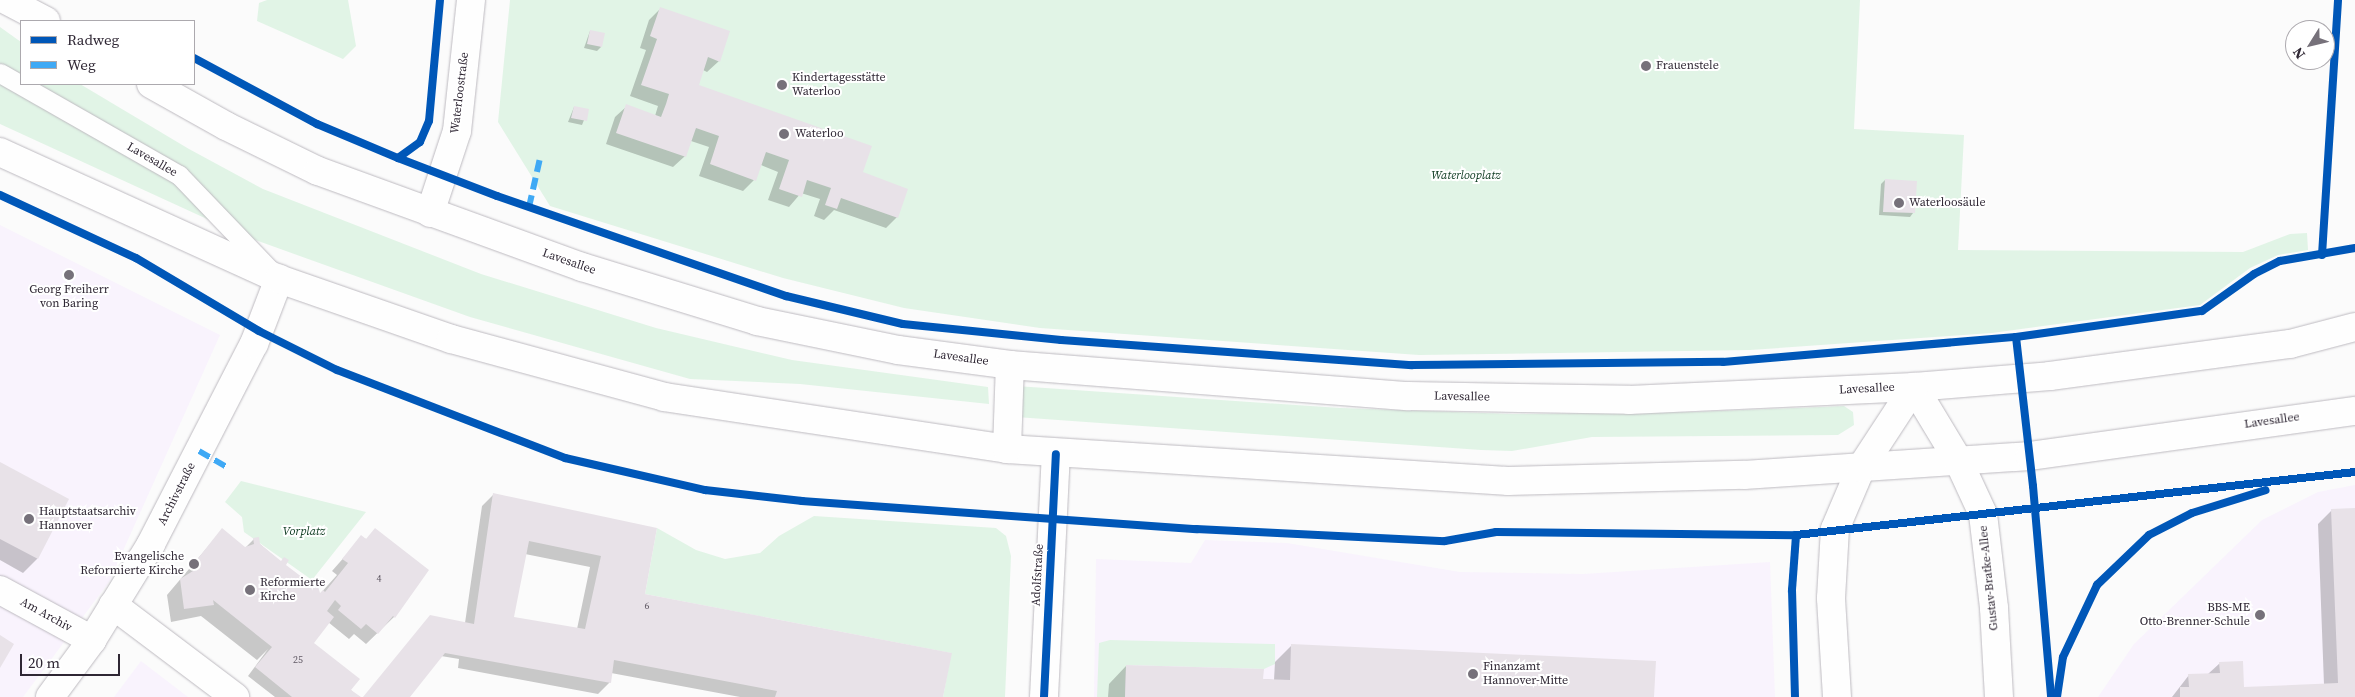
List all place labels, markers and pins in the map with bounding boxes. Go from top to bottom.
place label: Frauenstele [1656,59,1719,73]
marker: Frauenstele [1640,60,1652,72]
place label: Kindertagesstätte Waterloo [792,71,886,99]
marker: Kindertagesstätte Waterloo [776,79,788,91]
marker: Waterloo [777,127,791,141]
place label: Waterloo [795,127,844,141]
place label: Waterloosäule [1909,196,1986,210]
marker: Waterloosäule [1893,197,1905,209]
marker: Georg Freiherr von Baring [63,269,75,281]
place label: Georg Freiherr von Baring [29,283,109,311]
place label: Hauptstaatsarchiv Hannover [39,505,136,533]
marker: Hauptstaatsarchiv Hannover [23,513,35,525]
place label: Evangelische Reformierte Kirche [80,550,184,578]
marker: Evangelische Reformierte Kirche [188,558,200,570]
place label: Reformierte Kirche [260,576,325,604]
marker: Reformierte Kirche [244,584,256,596]
place label: BBS-ME Otto-Brenner-Schule [2140,601,2250,629]
marker: BBS-ME Otto-Brenner-Schule [2254,609,2266,621]
place label: Finanzamt Hannover-Mitte [1483,660,1568,688]
marker: Finanzamt Hannover-Mitte [1467,668,1479,680]

